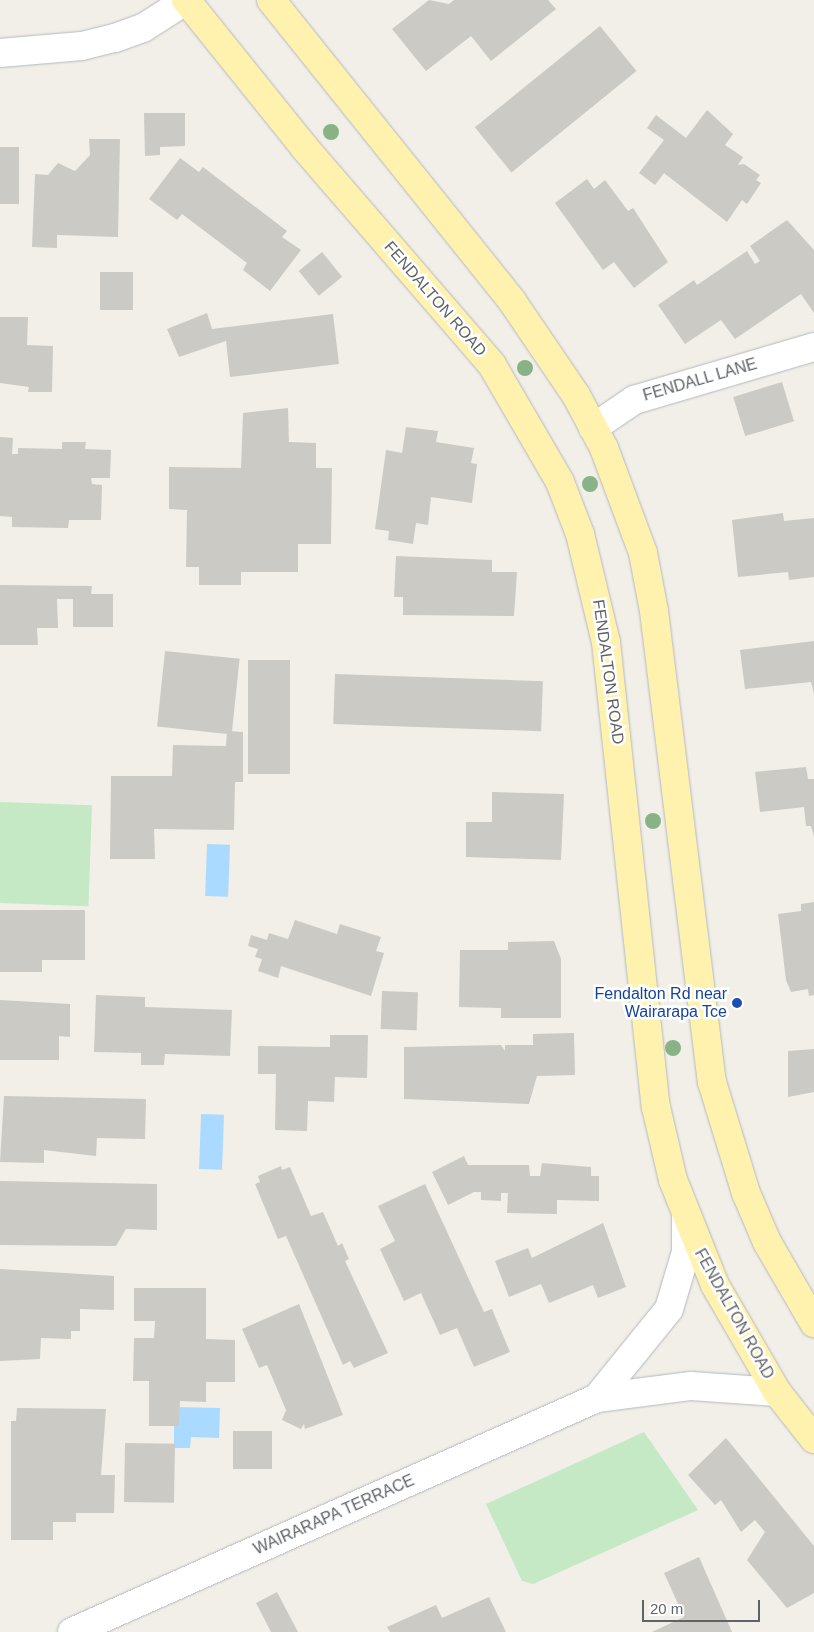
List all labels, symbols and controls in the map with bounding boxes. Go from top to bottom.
street label: FENDALTON ROAD [380,238,490,360]
street label: FENDALL LANE [641,354,759,406]
street label: FENDALTON ROAD [588,598,628,746]
place label: Fendalton Rd near Wairarapa Tce [594,984,727,1022]
marker: Fendalton Rd near Wairarapa Tce [731,997,743,1009]
street label: FENDALTON ROAD [690,1245,778,1383]
street label: WAIRARAPA TERRACE [250,1471,418,1559]
scale bar [644,1590,762,1622]
text: 20 m [650,1600,683,1617]

